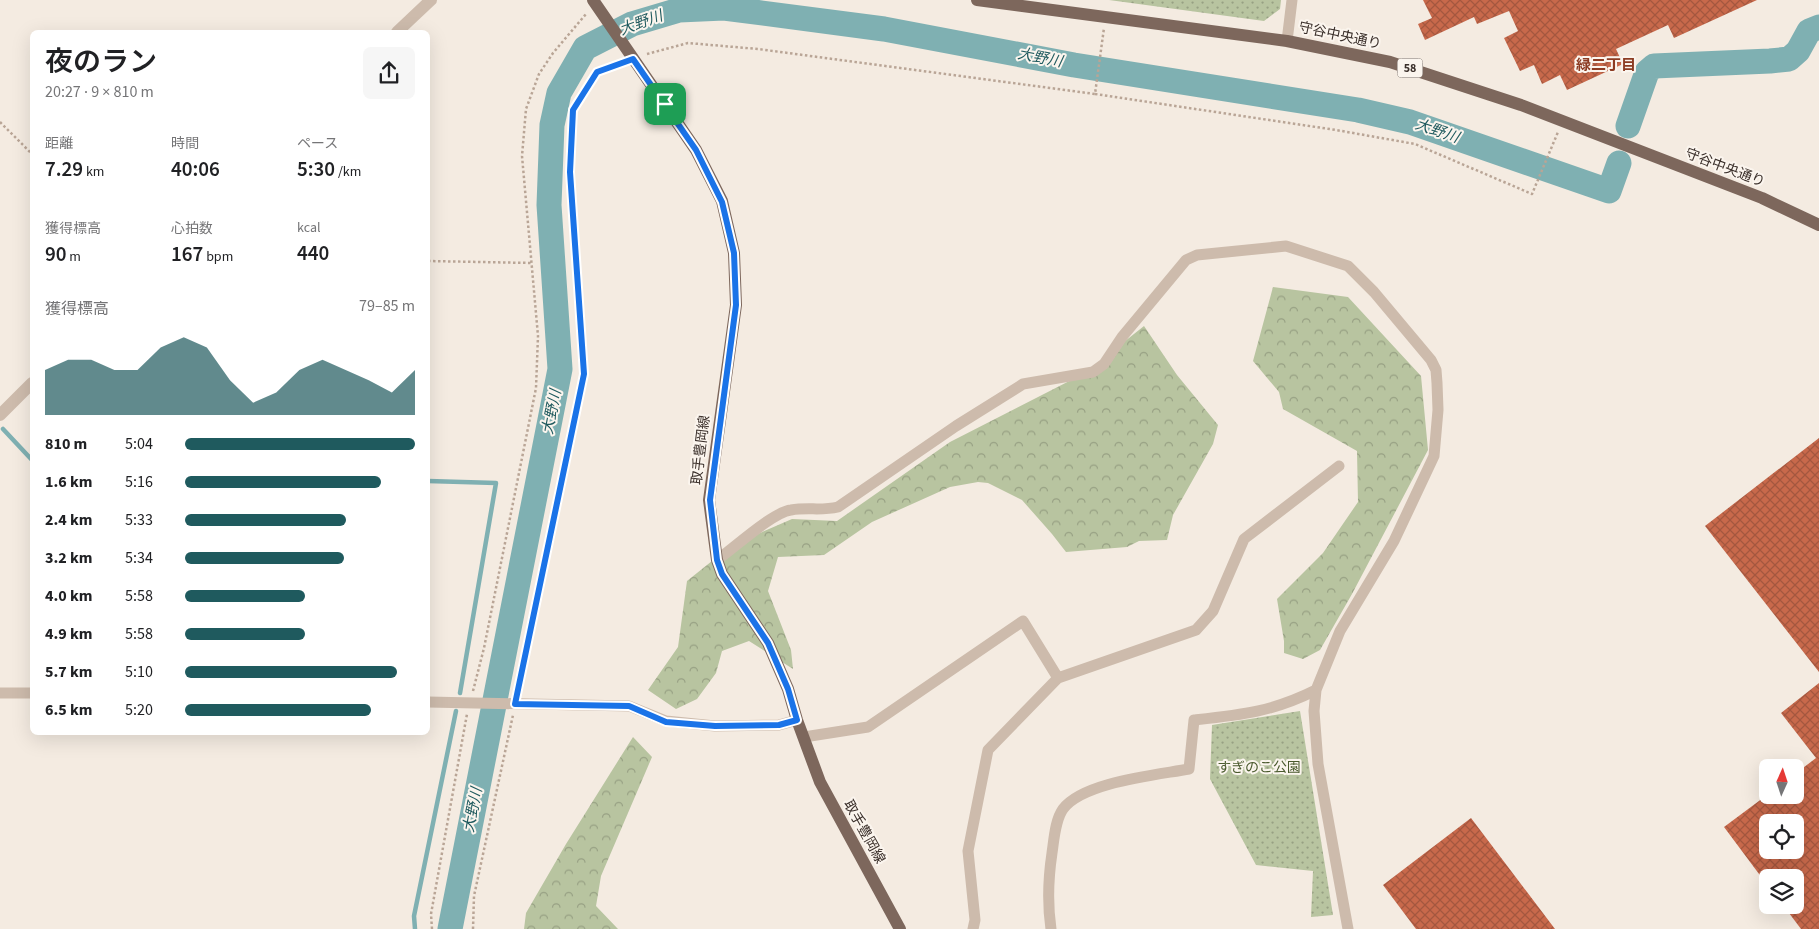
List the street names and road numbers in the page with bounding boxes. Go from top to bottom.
street label: 守谷中央通り [1297,17,1383,55]
road number: 58 [1398,58,1422,78]
street label: 守谷中央通り [1682,144,1768,192]
street label: 取手豊岡線 [687,414,715,486]
street label: 取手豊岡線 [838,797,890,867]

